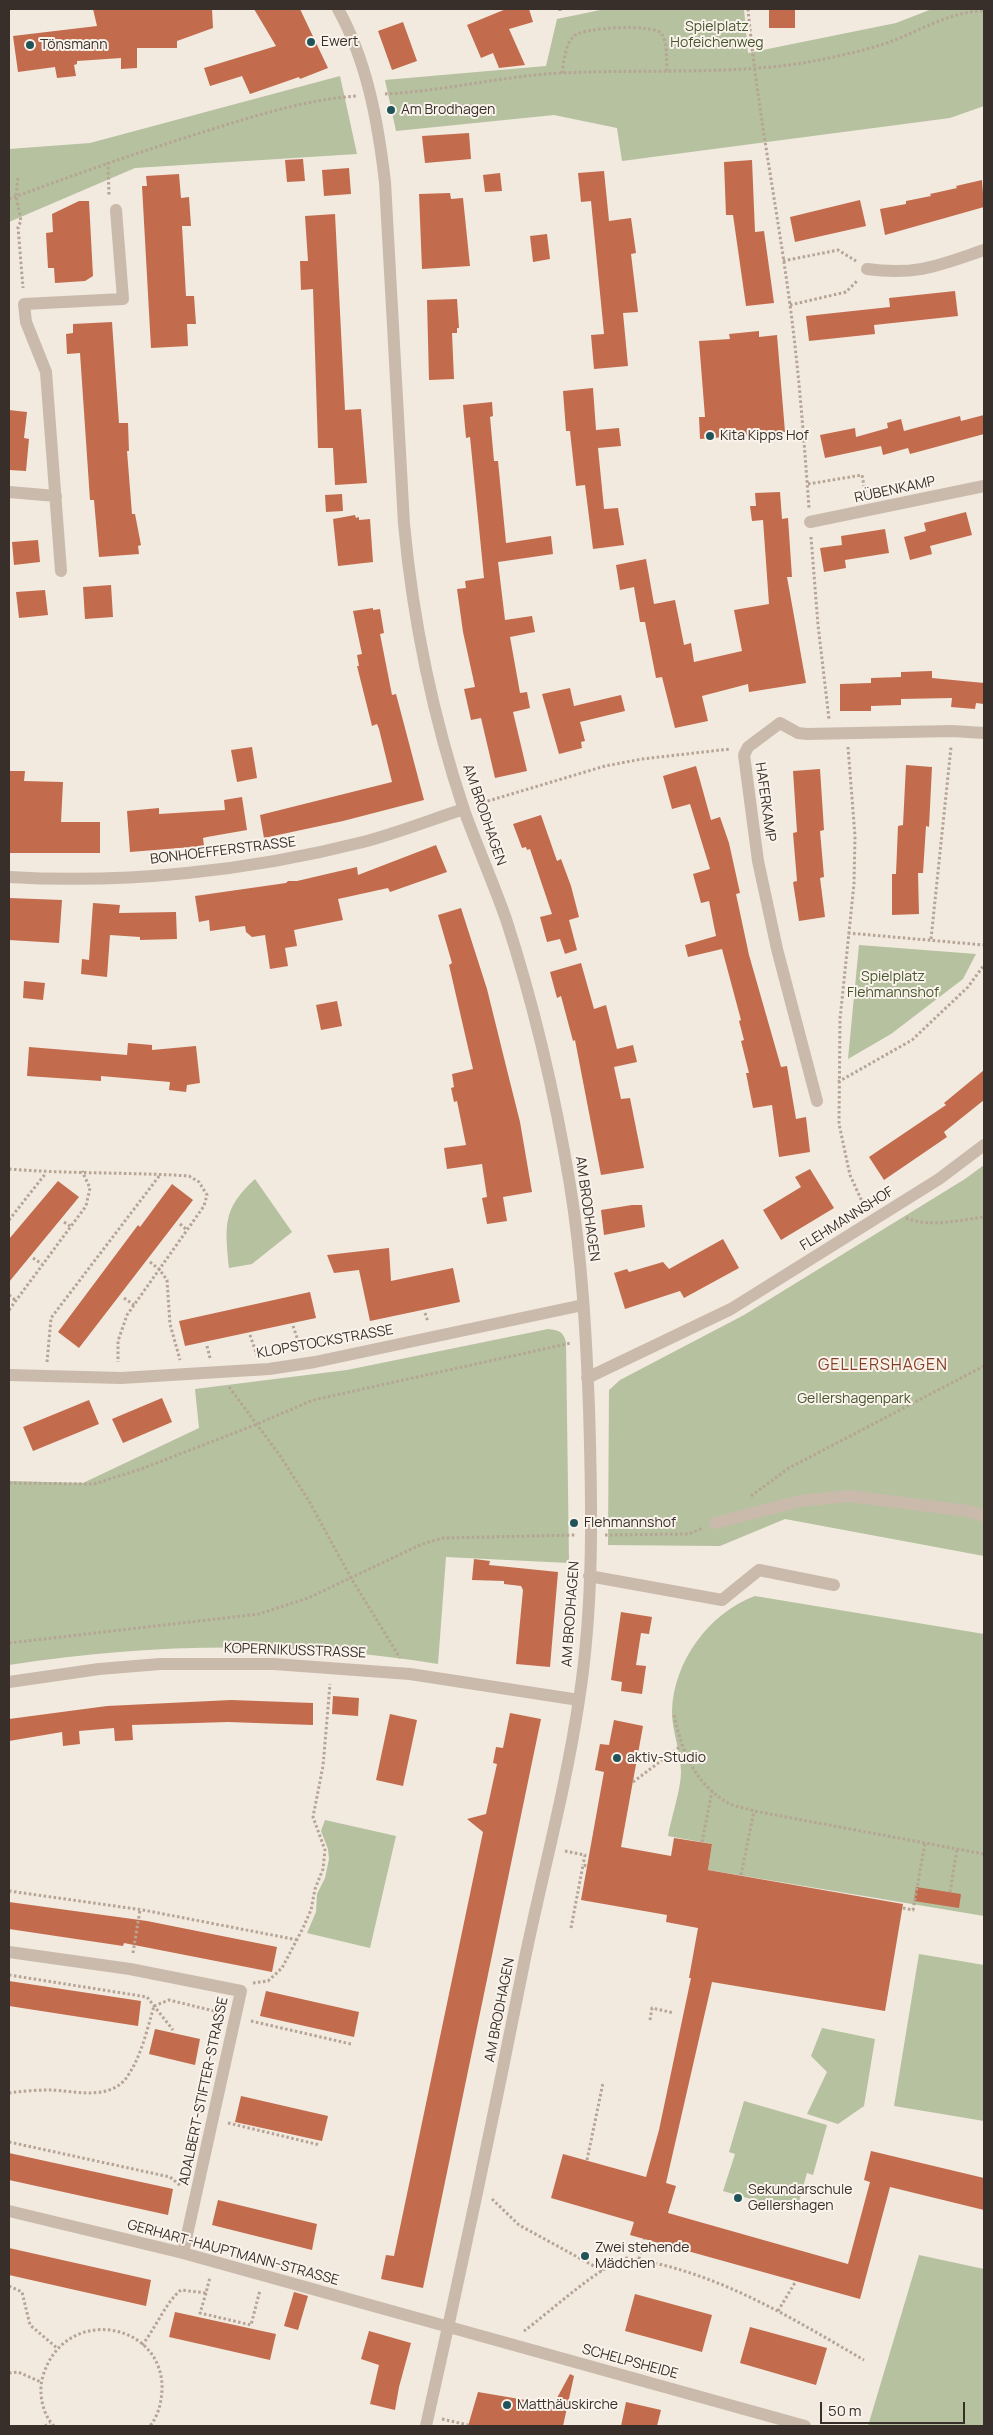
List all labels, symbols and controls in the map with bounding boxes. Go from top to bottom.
park label: Spielplatz Hofeichenweg [670,19,764,52]
place label: Ewert [321,34,358,50]
marker: Ewert [305,36,317,48]
place label: Tönsmann [40,37,107,53]
marker: Tönsmann [24,39,36,51]
place label: Am Brodhagen [401,102,495,118]
marker: Am Brodhagen [385,104,397,116]
place label: Kita Kipps Hof [720,428,809,444]
marker: Kita Kipps Hof [704,430,716,442]
street label: RÜBENKAMP [853,473,937,507]
street label: HAFERKAMP [751,761,779,843]
street label: AM BRODHAGEN [459,762,509,868]
street label: BONHOEFFERSTRASSE [149,834,297,868]
park label: Spielplatz Flehmannshof [847,969,939,1002]
street label: AM BRODHAGEN [571,1155,603,1263]
street label: FLEHMANNSHOF [797,1184,897,1254]
street label: KLOPSTOCKSTRASSE [255,1322,395,1362]
district label: GELLERSHAGEN [817,1356,949,1376]
park label: Gellershagenpark [797,1391,911,1407]
place label: Flehmannshof [584,1515,676,1531]
marker: Flehmannshof [568,1517,580,1529]
street label: AM BRODHAGEN [559,1561,583,1667]
street label: KOPERNIKUSSTRASSE [224,1640,366,1662]
place label: aktiv-Studio [627,1750,706,1766]
marker: aktiv-Studio [611,1752,623,1764]
street label: AM BRODHAGEN [482,1956,518,2064]
street label: ADALBERT-STIFTER-STRASSE [176,1995,232,2187]
place label: Sekundarschule Gellershagen [748,2182,852,2214]
marker: Sekundarschule Gellershagen [732,2192,744,2204]
street label: GERHART-HAUPTMANN-STRASSE [125,2217,341,2289]
place label: Zwei stehende Mädchen [595,2240,689,2272]
marker: Zwei stehende Mädchen [579,2250,591,2262]
street label: SCHELPSHEIDE [580,2341,680,2383]
scale bar [823,2392,968,2424]
place label: Matthäuskirche [517,2397,618,2413]
marker: Matthäuskirche [501,2399,513,2411]
text: 50 m [828,2400,862,2421]

